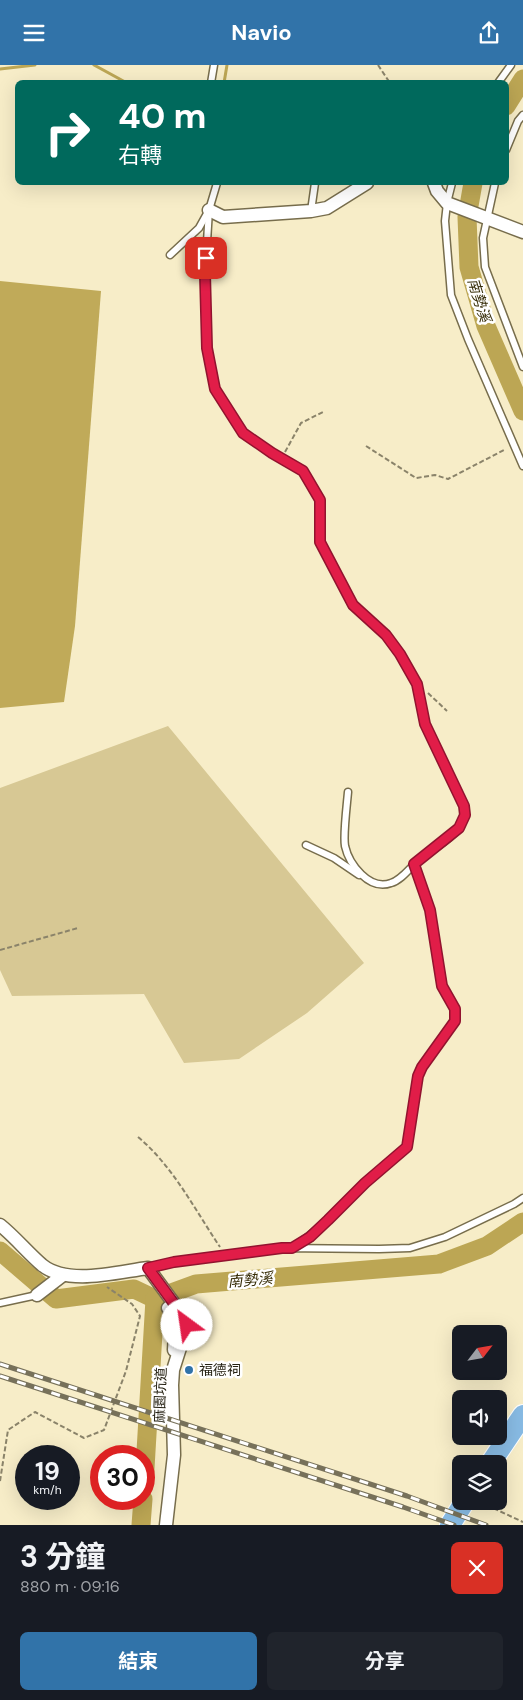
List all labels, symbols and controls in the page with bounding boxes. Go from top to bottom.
text: Navio [231,18,292,47]
icon: menu [20,19,48,47]
icon: share [475,19,503,47]
text: 40 m [118,93,207,139]
icon: right [35,100,100,165]
text: 右轉 [118,141,162,170]
pin [185,237,227,279]
icon: arrive [192,244,220,272]
water label: 南勢溪 [463,276,496,326]
water label: 南勢溪 [227,1268,275,1292]
position arrow [160,1298,212,1350]
north arrow [452,1325,508,1380]
map controls [452,1325,507,1510]
place label: 福德祠 [199,1361,241,1379]
marker: 福德祠 [183,1364,195,1376]
street label: 麻園坑道 [150,1367,170,1423]
button: sound [452,1390,507,1445]
speed limit sign: 30 [90,1445,155,1510]
text: 19 [35,1455,60,1488]
button: layers [452,1455,507,1510]
text: km/h [33,1482,62,1498]
text: 3 分鐘 [20,1537,105,1576]
button: close [451,1542,503,1594]
text: 880 m · 09:16 [20,1576,120,1597]
button: 結束 [20,1632,257,1690]
button: 分享 [267,1632,503,1690]

